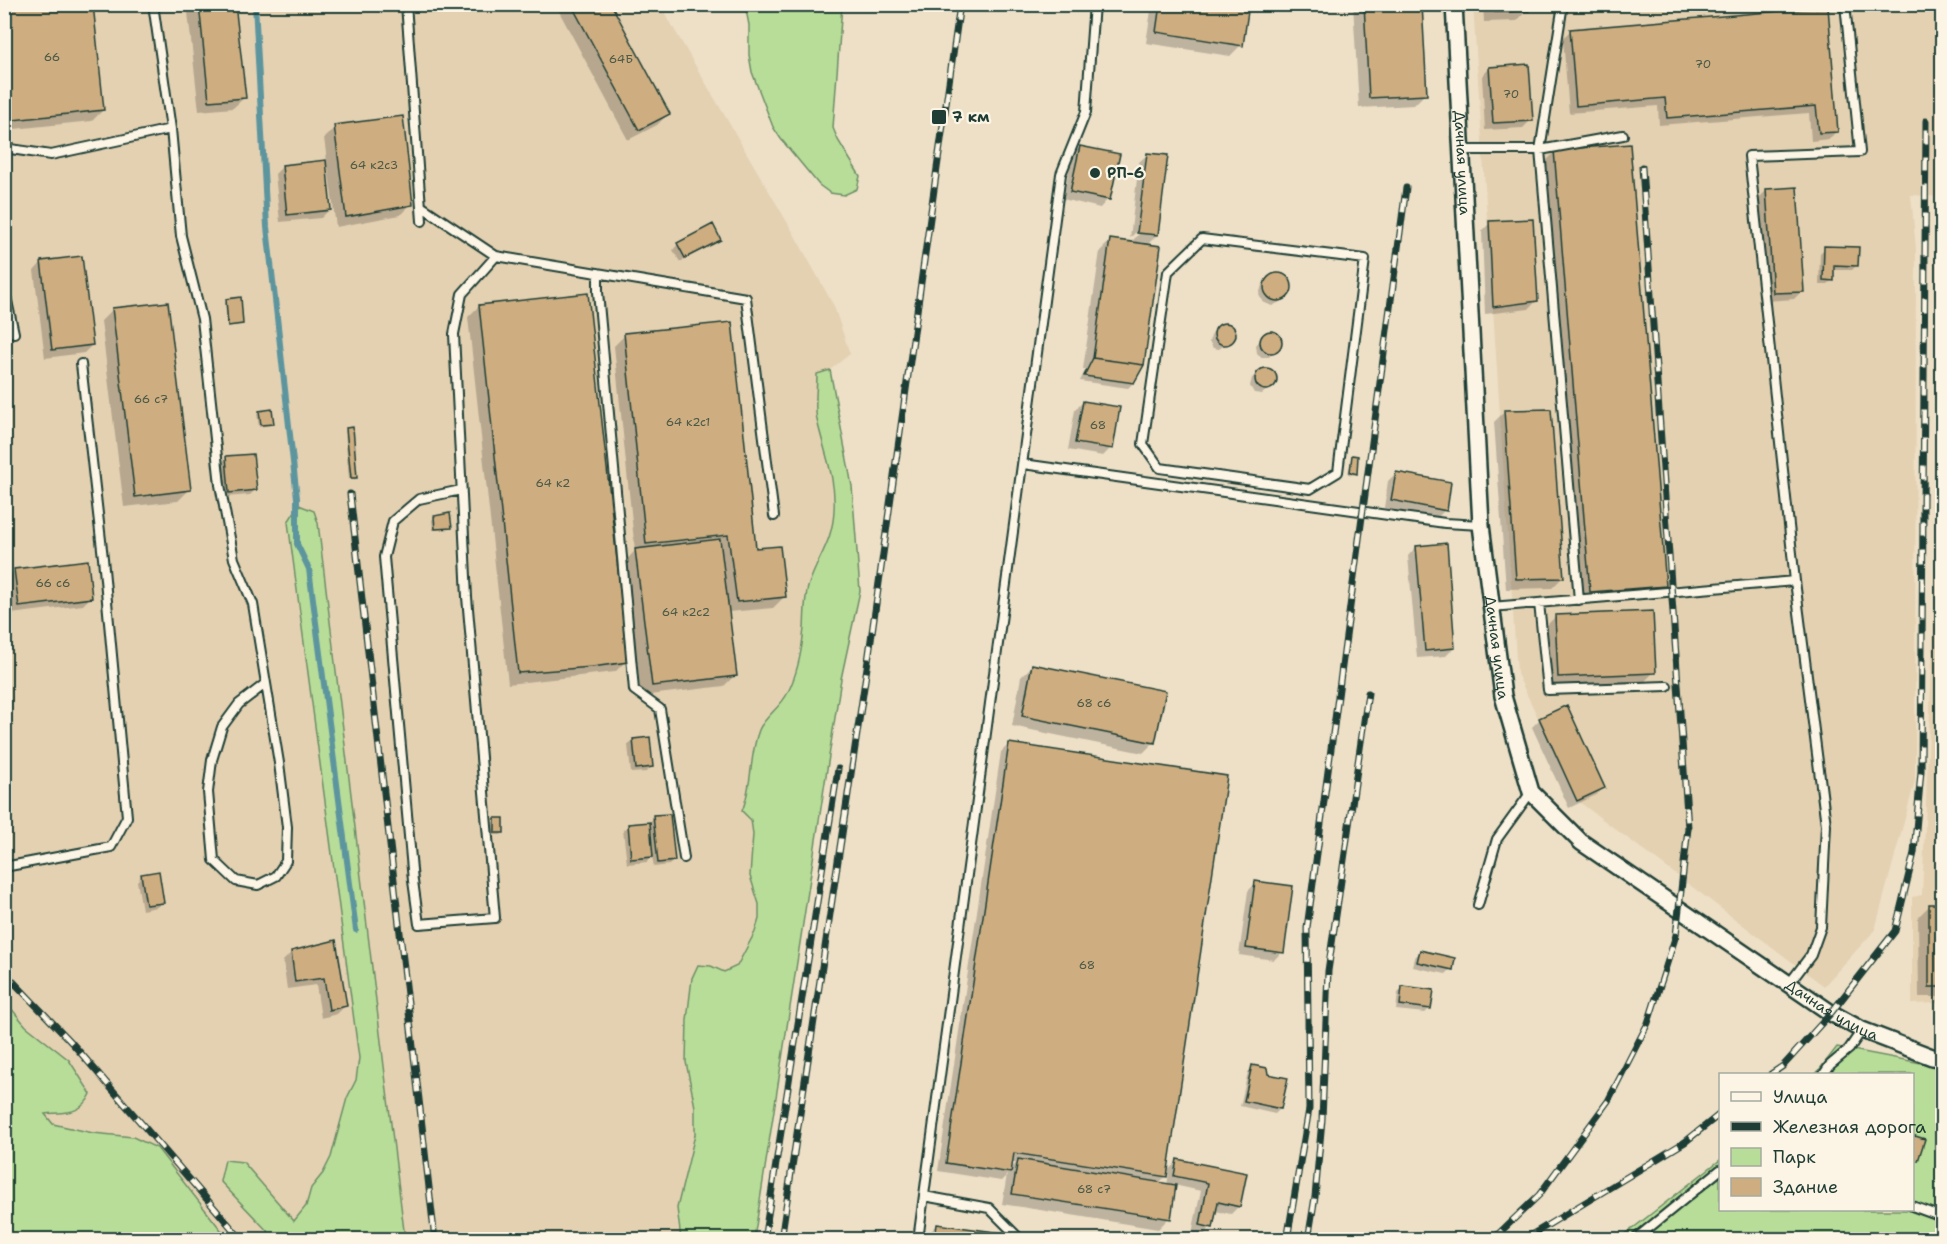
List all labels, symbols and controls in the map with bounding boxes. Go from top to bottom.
house number: 66 [44,49,60,65]
house number: 64Б [609,51,633,67]
house number: 70 [1695,56,1711,72]
house number: 70 [1503,86,1519,102]
place label: 7 км [952,107,990,127]
marker: 7 км [930,108,948,126]
street label: Дачная улица [1450,110,1475,216]
house number: 64 к2с3 [350,157,398,173]
place label: РП-6 [1107,163,1144,183]
marker: РП-6 [1088,166,1102,180]
house number: 66 с7 [134,391,168,407]
house number: 64 к2с1 [666,414,710,430]
house number: 68 [1090,417,1106,433]
house number: 64 к2 [536,475,570,491]
house number: 66 с6 [35,575,71,591]
street label: Дачная улица [1480,594,1513,701]
house number: 64 к2с2 [662,604,710,620]
house number: 68 с6 [1077,695,1111,711]
house number: 68 [1079,957,1095,973]
street label: Дачная улица [1781,975,1882,1045]
legend [1719,1073,1914,1211]
text: Улица [1773,1085,1827,1109]
text: Железная дорога [1773,1115,1926,1139]
text: Парк [1773,1145,1816,1169]
text: Здание [1773,1175,1838,1199]
house number: 68 с7 [1077,1181,1111,1197]

